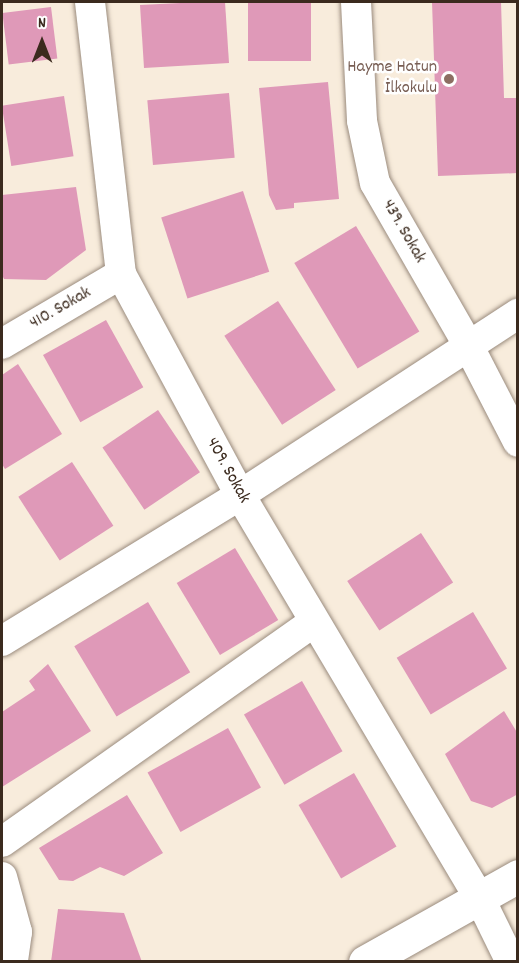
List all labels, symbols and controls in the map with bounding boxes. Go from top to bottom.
north arrow [12,12,72,72]
text: N [38,12,46,35]
place label: Hayme Hatun İlkokulu [347,58,437,100]
marker: Hayme Hatun İlkokulu [442,72,456,86]
street label: 439. Sokak [376,196,430,268]
street label: 410. Sokak [26,283,96,335]
street label: 409. Sokak [200,434,254,508]

